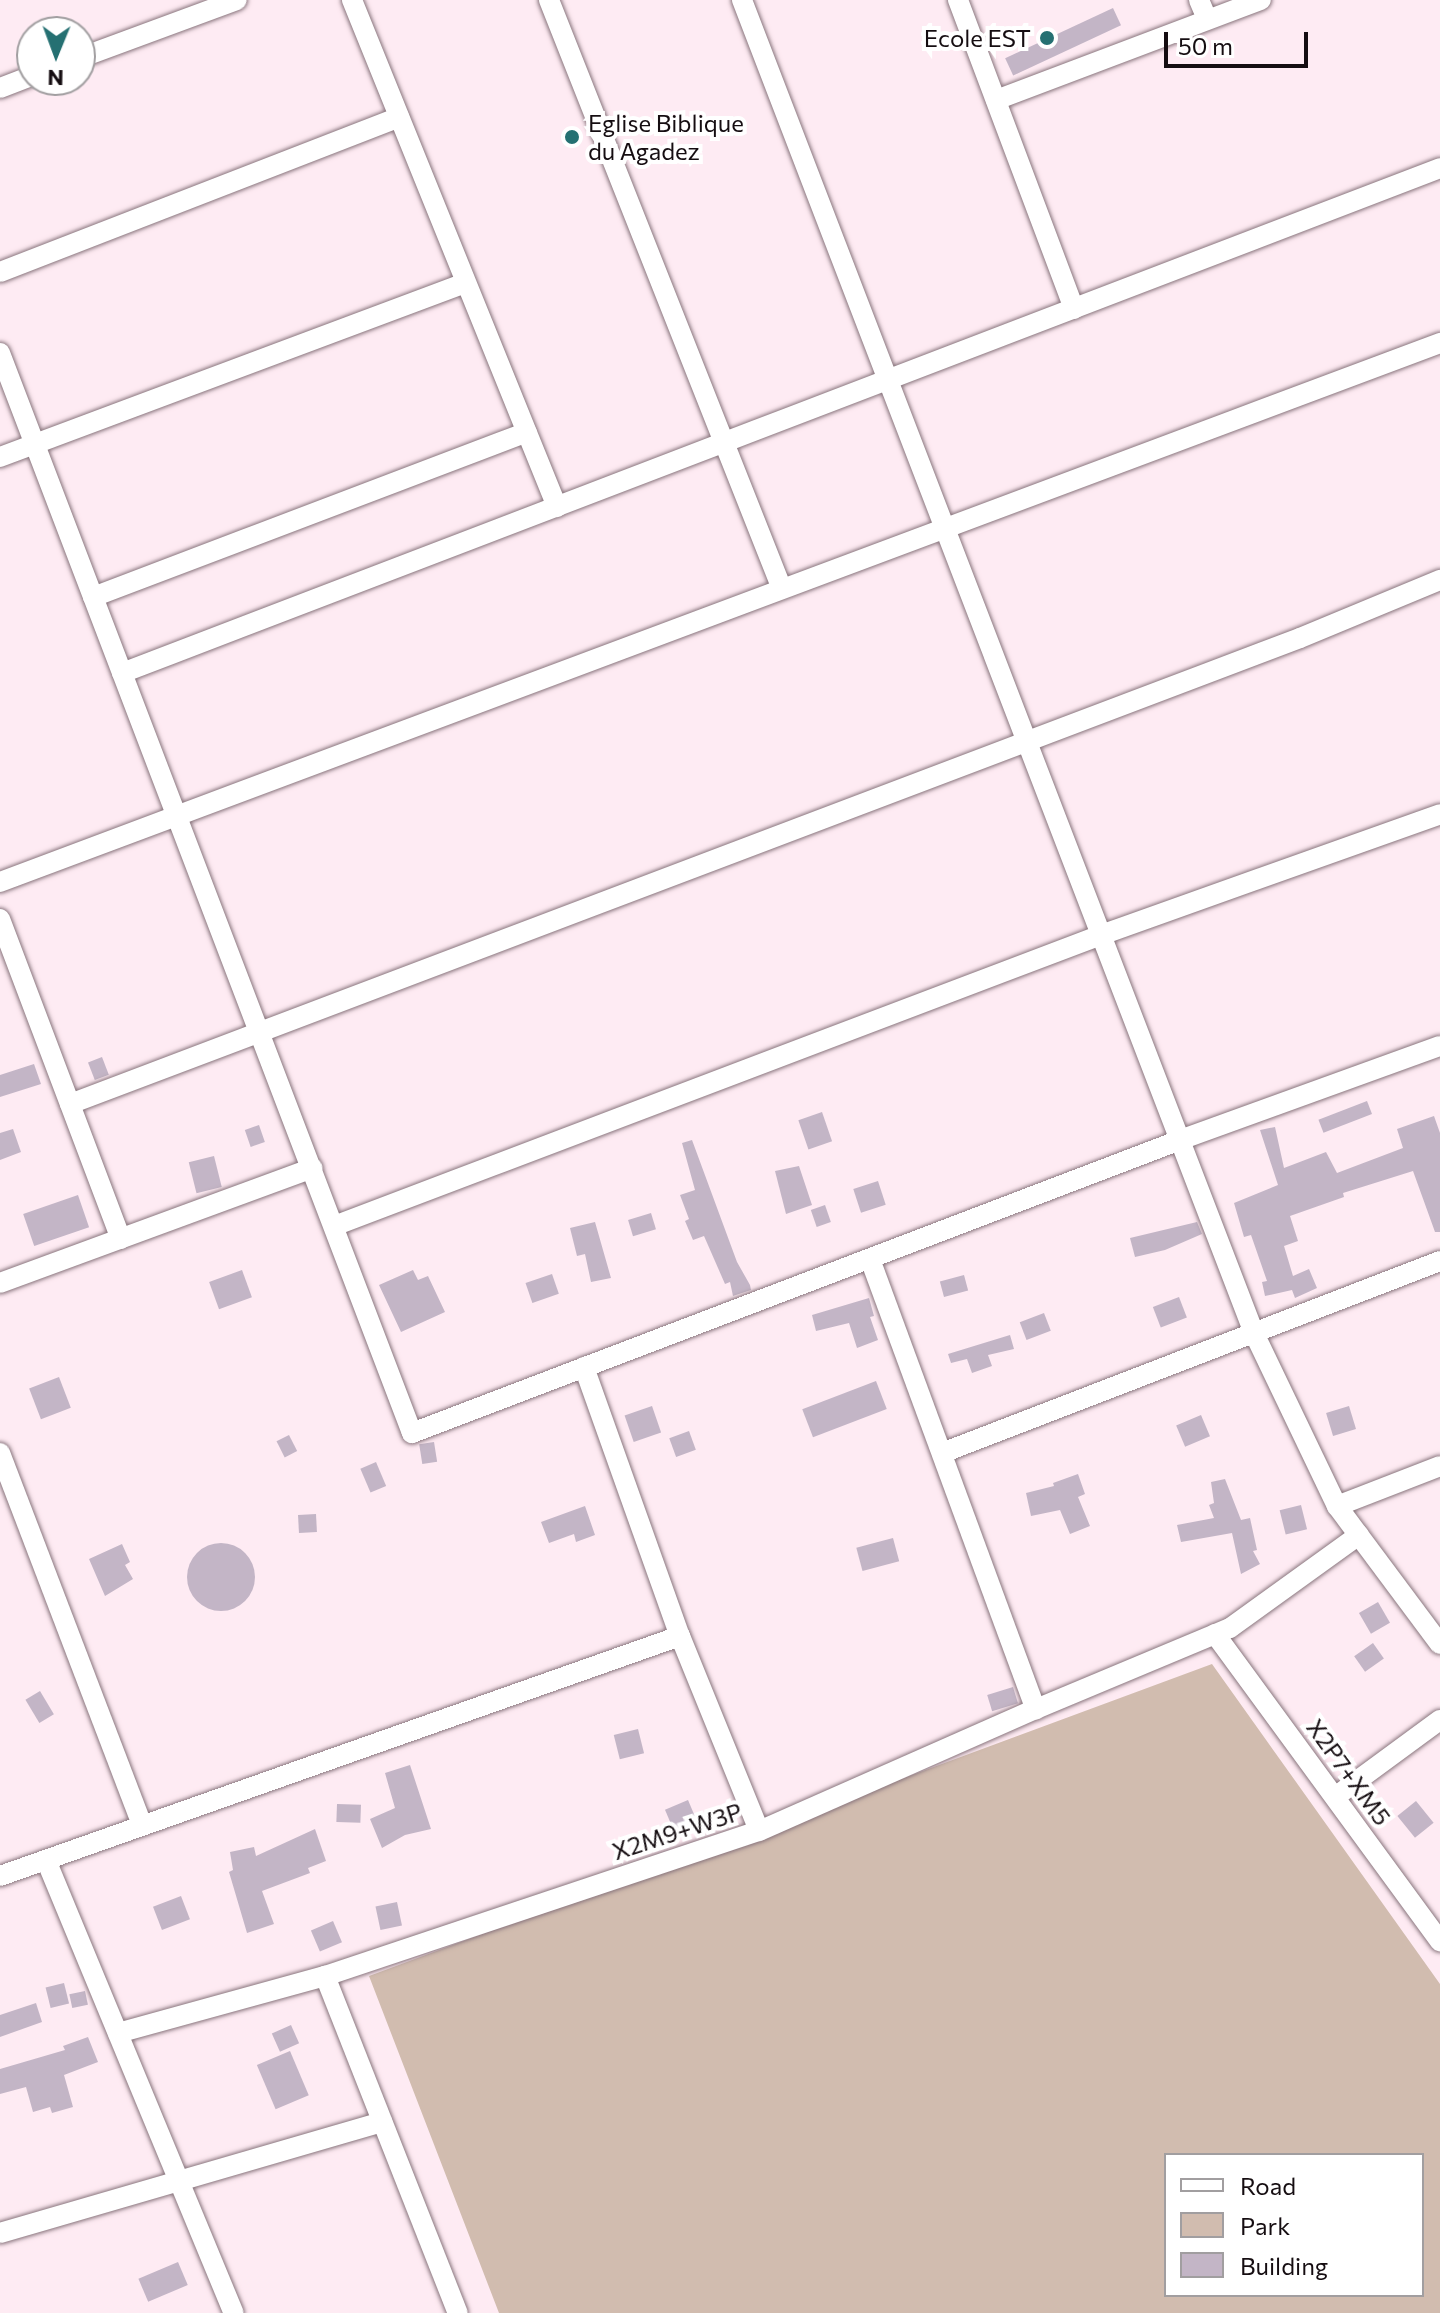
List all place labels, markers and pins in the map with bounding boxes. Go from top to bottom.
place label: Ecole EST [924,24,1031,52]
marker: Ecole EST [1038,29,1056,47]
place label: Eglise Biblique du Agadez [588,109,744,165]
marker: Eglise Biblique du Agadez [563,128,581,146]

